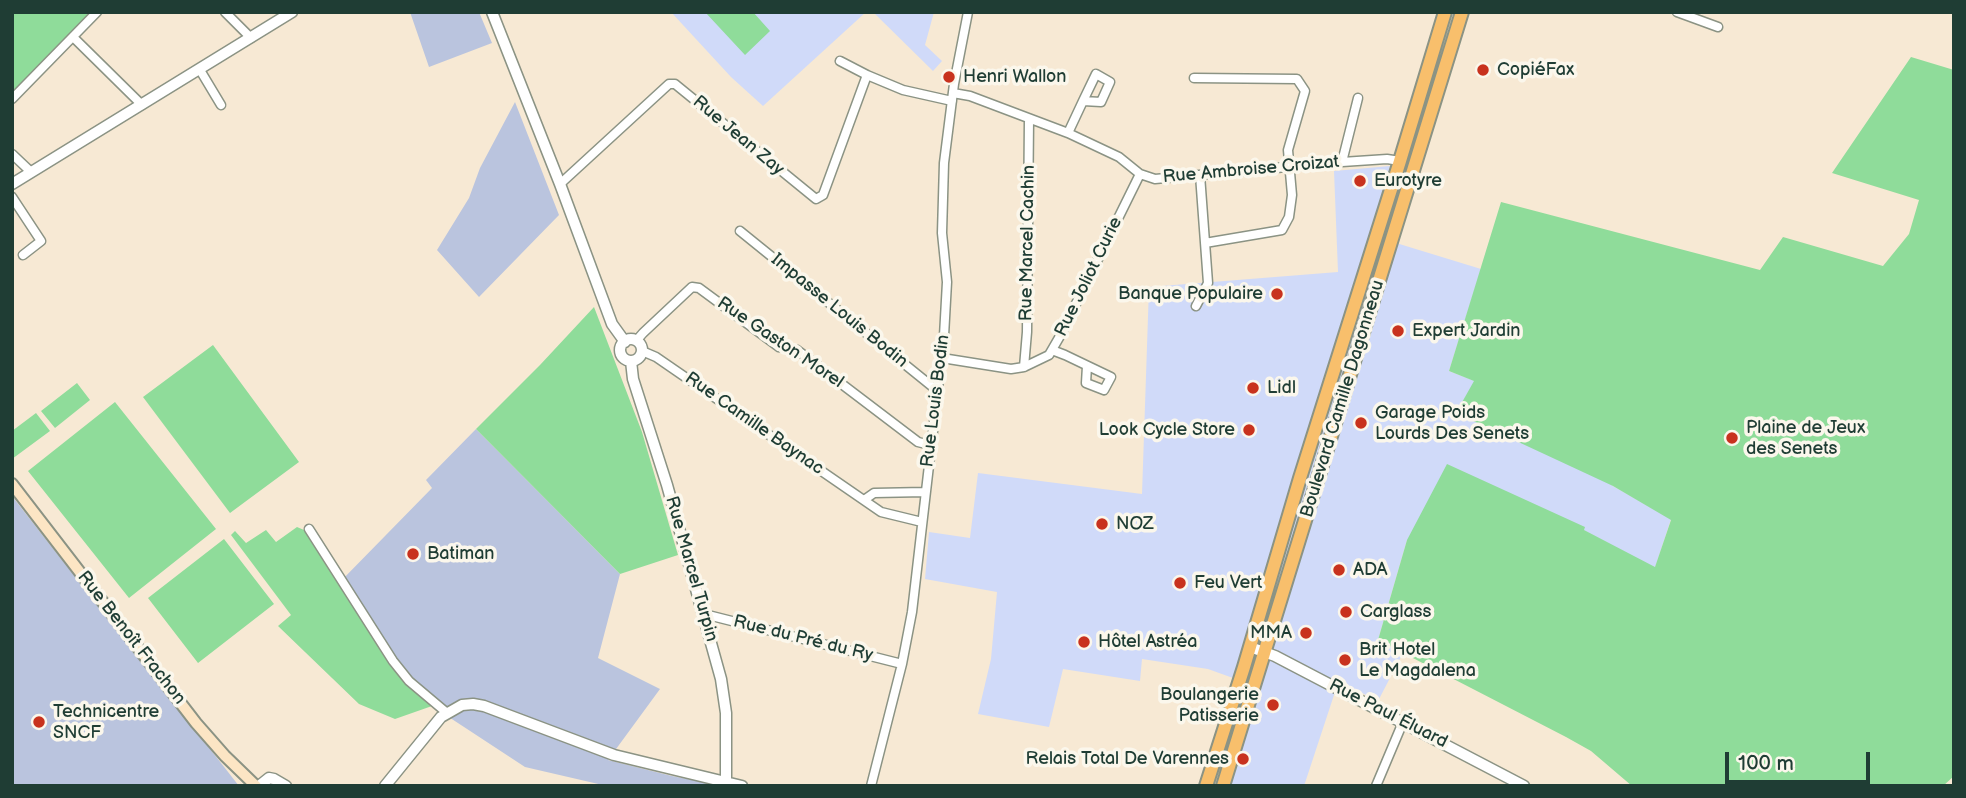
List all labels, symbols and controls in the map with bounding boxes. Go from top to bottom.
place label: CopiéFax [1497,59,1574,81]
marker: CopiéFax [1475,62,1491,78]
place label: Henri Wallon [963,66,1066,88]
marker: Henri Wallon [941,69,957,85]
street label: Rue Jean Zay [688,92,788,180]
street label: Rue Ambroise Croizat [1162,152,1340,188]
street label: Rue Marcel Cachin [1016,165,1040,321]
place label: Eurotyre [1374,170,1442,192]
marker: Eurotyre [1352,173,1368,189]
street label: Rue Joliot Curie [1051,214,1127,340]
street label: Impasse Louis Bodin [766,249,912,373]
street label: Boulevard Camille Dagonneau [1297,278,1389,520]
place label: Banque Populaire [1118,283,1263,305]
marker: Banque Populaire [1269,286,1285,302]
street label: Rue Gaston Morel [713,293,847,393]
place label: Expert Jardin [1412,320,1521,342]
marker: Expert Jardin [1390,323,1406,339]
street label: Rue Louis Bodin [917,333,955,469]
street label: Rue Camille Baynac [680,368,828,480]
place label: Lidl [1267,377,1296,399]
marker: Lidl [1245,380,1261,396]
place label: Garage Poids Lourds Des Senets [1375,402,1529,444]
marker: Garage Poids Lourds Des Senets [1353,415,1369,431]
place label: Plaine de Jeux des Senets [1746,417,1865,460]
place label: Look Cycle Store [1099,419,1235,441]
marker: Look Cycle Store [1241,422,1257,438]
marker: Plaine de Jeux des Senets [1724,430,1740,446]
street label: Rue Marcel Turpin [660,494,722,644]
place label: NOZ [1116,513,1154,535]
marker: NOZ [1094,516,1110,532]
place label: Batiman [427,543,494,565]
marker: Batiman [405,546,421,562]
place label: ADA [1353,559,1388,581]
marker: ADA [1331,562,1347,578]
street label: Rue Benoît Frachon [72,567,190,709]
place label: Feu Vert [1194,572,1262,594]
marker: Feu Vert [1172,575,1188,591]
place label: Carglass [1360,601,1431,623]
marker: Carglass [1338,604,1354,620]
street label: Rue du Pré du Ry [731,611,875,667]
place label: MMA [1250,622,1292,644]
marker: MMA [1298,625,1314,641]
place label: Hôtel Astréa [1098,631,1198,653]
marker: Hôtel Astréa [1076,634,1092,650]
place label: Brit Hotel Le Magdalena [1359,639,1476,682]
marker: Brit Hotel Le Magdalena [1337,652,1353,668]
street label: Rue Paul Éluard [1325,675,1451,753]
place label: Boulangerie Patisserie [1160,684,1259,726]
marker: Boulangerie Patisserie [1265,697,1281,713]
place label: Technicentre SNCF [53,701,159,744]
marker: Technicentre SNCF [31,714,47,730]
scale bar [1728,738,1873,782]
place label: Relais Total De Varennes [1025,748,1229,770]
marker: Relais Total De Varennes [1235,751,1251,767]
text: 100 m [1738,751,1794,776]

